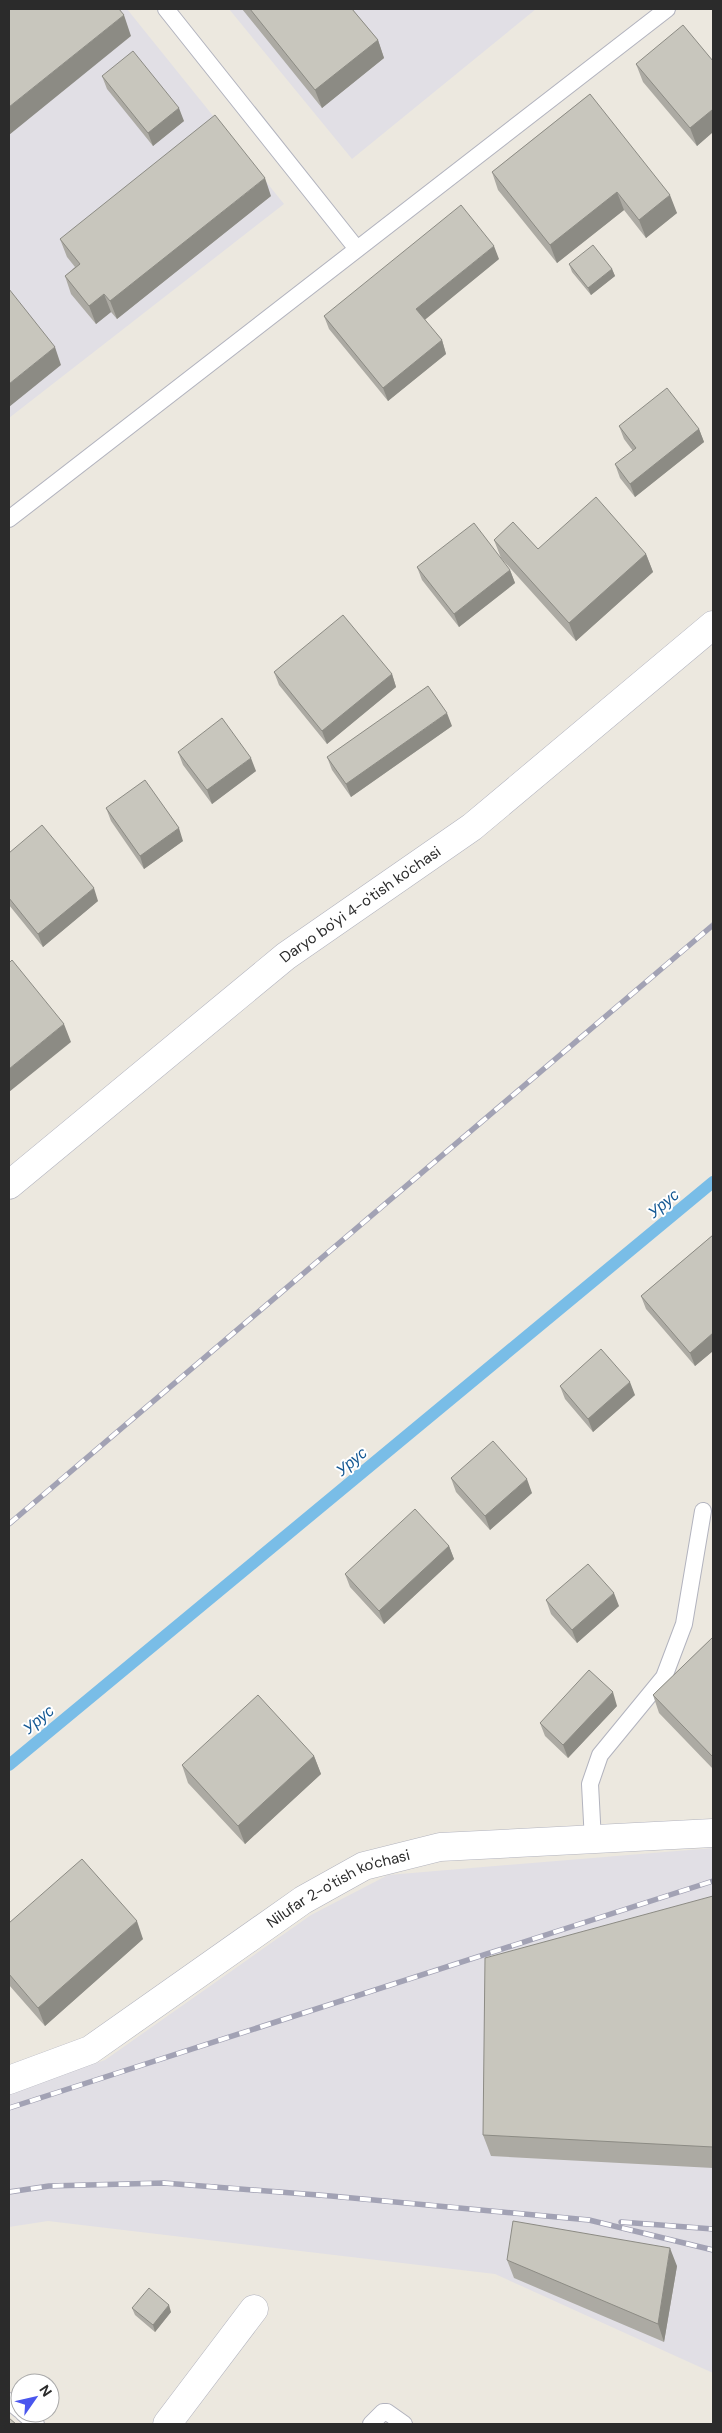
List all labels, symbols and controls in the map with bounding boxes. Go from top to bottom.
street label: Daryo bo'yi 4-o'tish ko'chasi [276,842,445,967]
water label: Урус [643,1184,683,1223]
water label: Урус [331,1442,371,1481]
water label: Урус [18,1700,58,1739]
street label: Nilufar 2-o'tish ko'chasi [263,1845,412,1933]
north arrow [10,2373,60,2423]
text: N [35,2381,56,2400]

